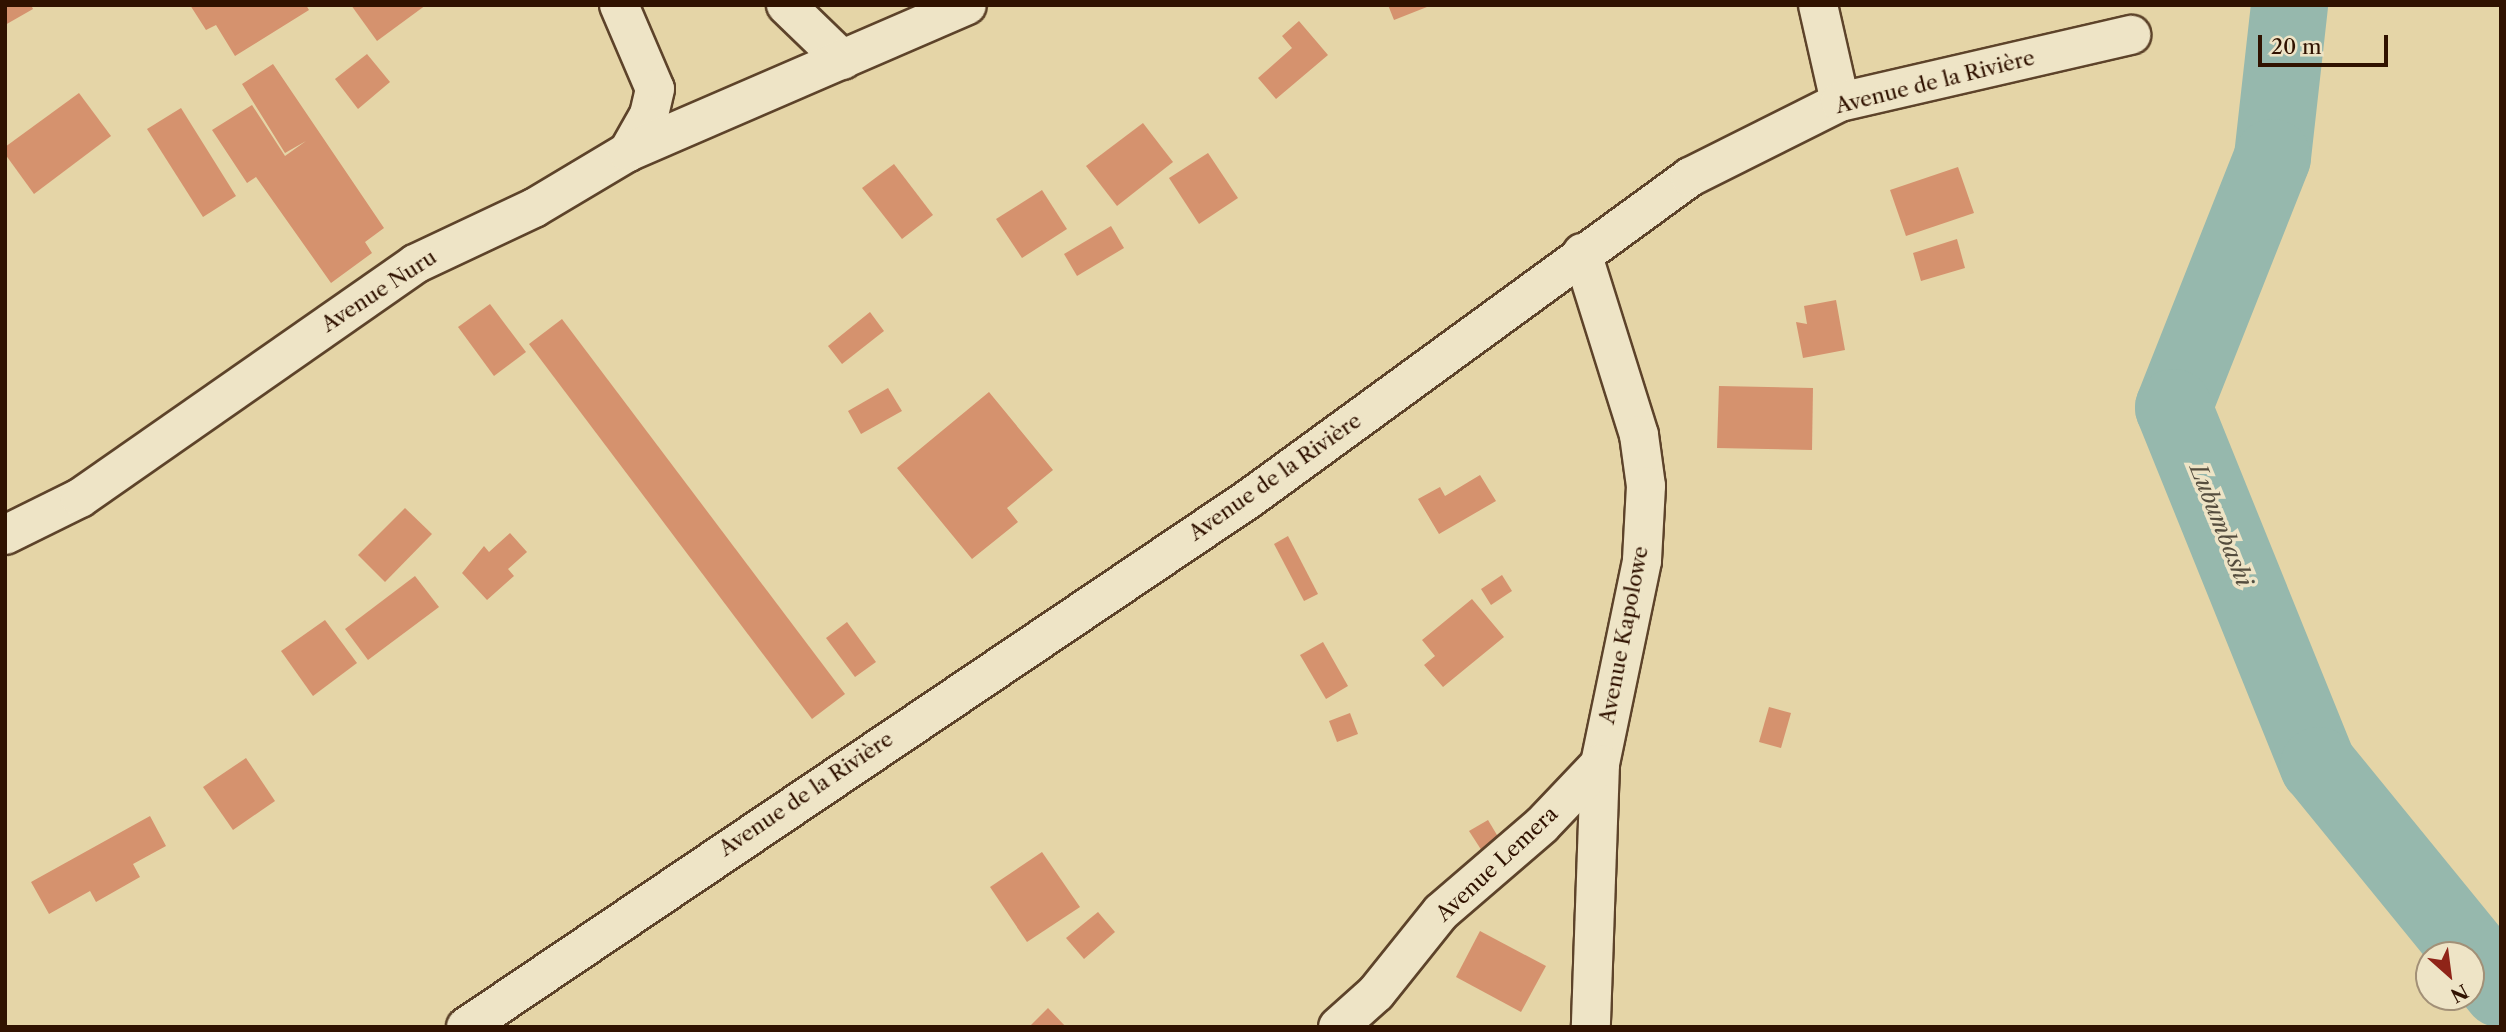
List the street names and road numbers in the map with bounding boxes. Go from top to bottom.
street label: Avenue de la Rivière [1833,45,2037,119]
street label: Avenue Nuru [317,245,441,337]
street label: Avenue de la Rivière [1184,408,1366,546]
street label: Avenue Kapolowe [1594,544,1654,726]
street label: Avenue de la Rivière [714,726,898,862]
street label: Avenue Lemera [1431,801,1563,927]

